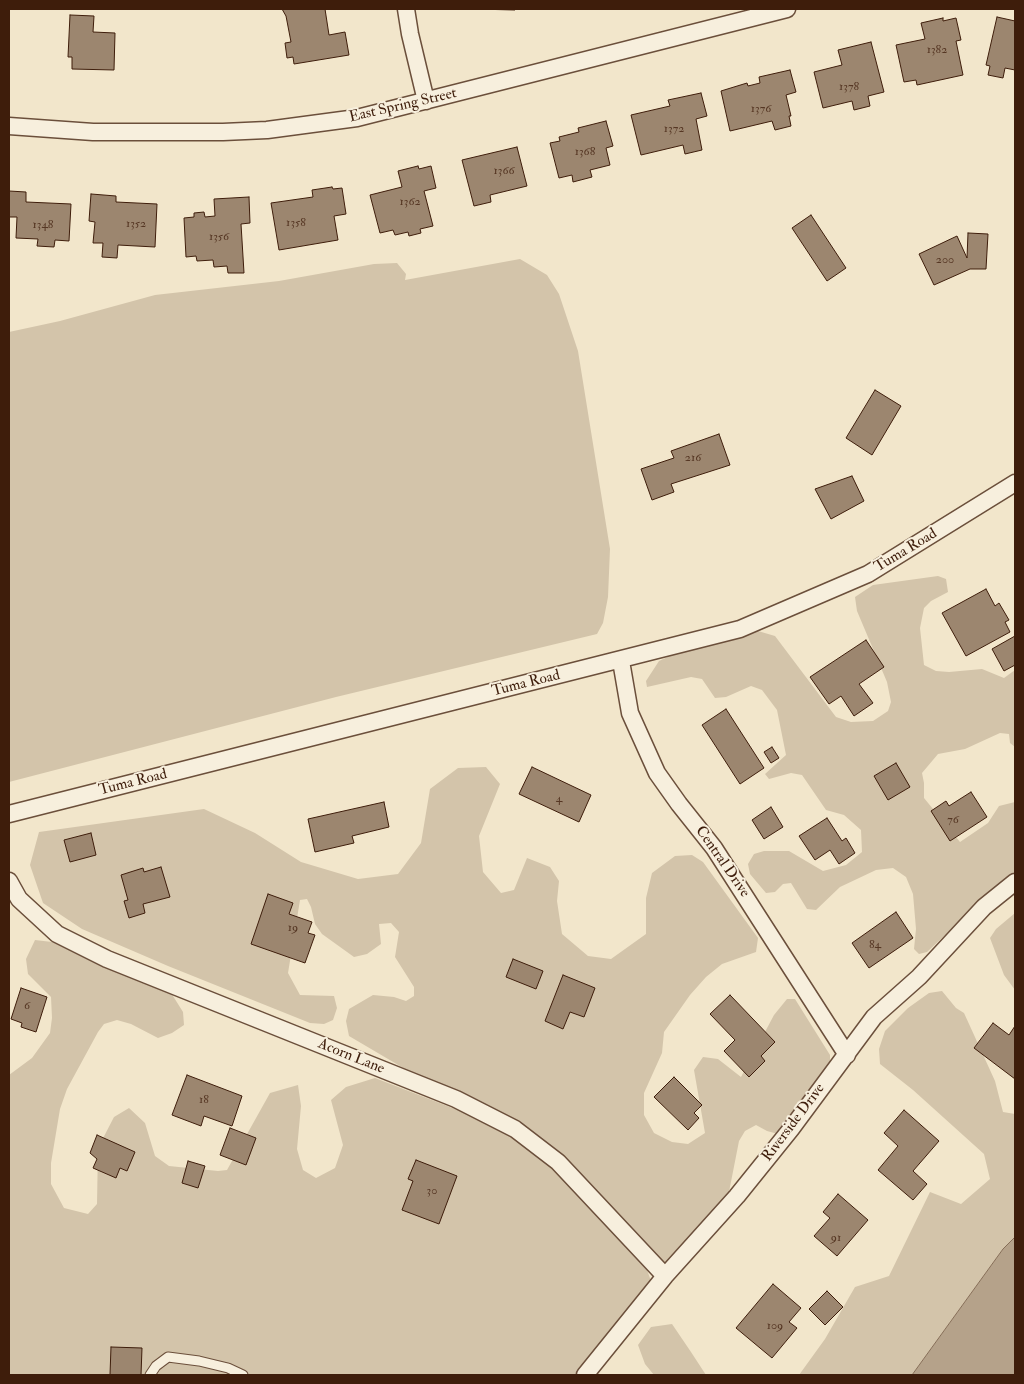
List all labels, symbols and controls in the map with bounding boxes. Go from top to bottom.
house number: 1382 [927,43,947,57]
house number: 1378 [839,80,859,94]
street label: East Spring Street [347,85,459,127]
house number: 1376 [751,102,771,116]
house number: 1372 [664,122,684,136]
house number: 1368 [575,145,595,159]
house number: 1366 [494,164,514,178]
house number: 1362 [399,195,421,209]
house number: 1358 [286,216,306,230]
house number: 1352 [126,217,146,231]
house number: 1348 [33,218,53,232]
house number: 1356 [209,230,229,244]
house number: 200 [936,253,954,267]
house number: 216 [685,451,701,465]
street label: Tuma Road [872,525,940,577]
street label: Tuma Road [490,667,562,701]
street label: Tuma Road [97,766,169,800]
house number: 4 [556,792,562,806]
house number: 76 [947,813,959,827]
street label: Central Drive [691,823,753,901]
house number: 19 [288,921,298,935]
house number: 84 [869,938,881,952]
house number: 6 [24,999,30,1013]
street label: Acorn Lane [315,1035,387,1079]
street label: Riverside Drive [759,1080,829,1166]
house number: 18 [199,1093,209,1107]
house number: 30 [427,1184,437,1198]
house number: 91 [831,1231,841,1245]
house number: 109 [767,1319,783,1333]

